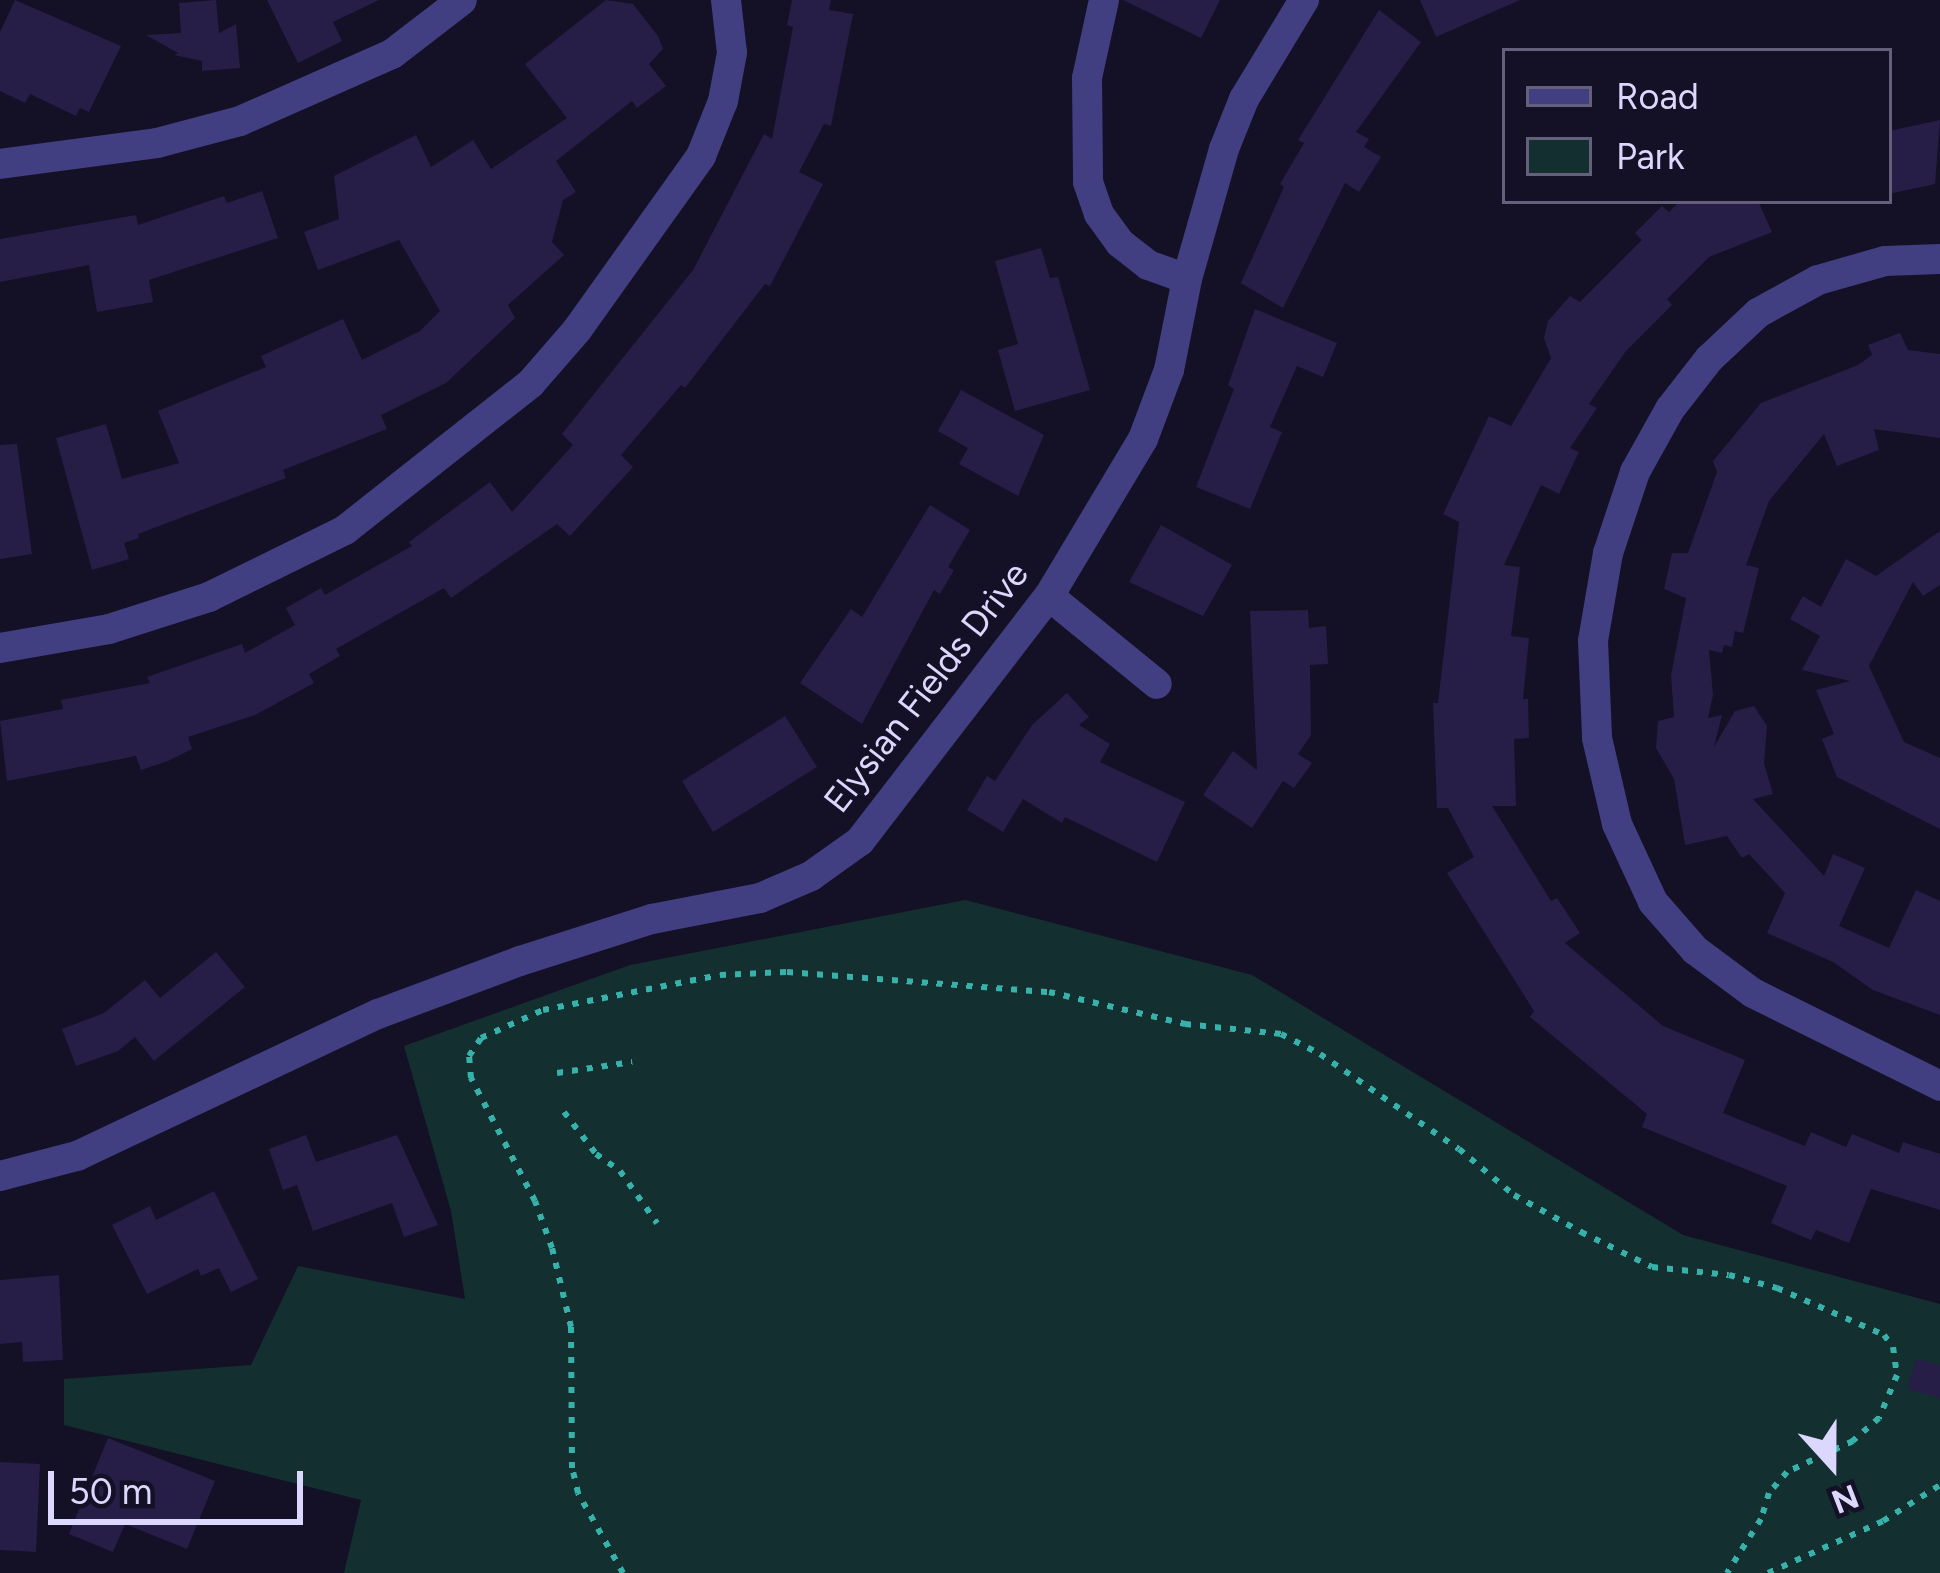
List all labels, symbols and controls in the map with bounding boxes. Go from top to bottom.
legend [1502,48,1892,204]
text: Road [1616,75,1699,118]
text: Park [1616,135,1684,178]
street label: Elysian Fields Drive [815,553,1037,821]
north arrow [1772,1405,1892,1525]
scale bar [54,1447,309,1521]
text: 50 m [69,1470,152,1513]
text: N [1826,1476,1864,1522]

